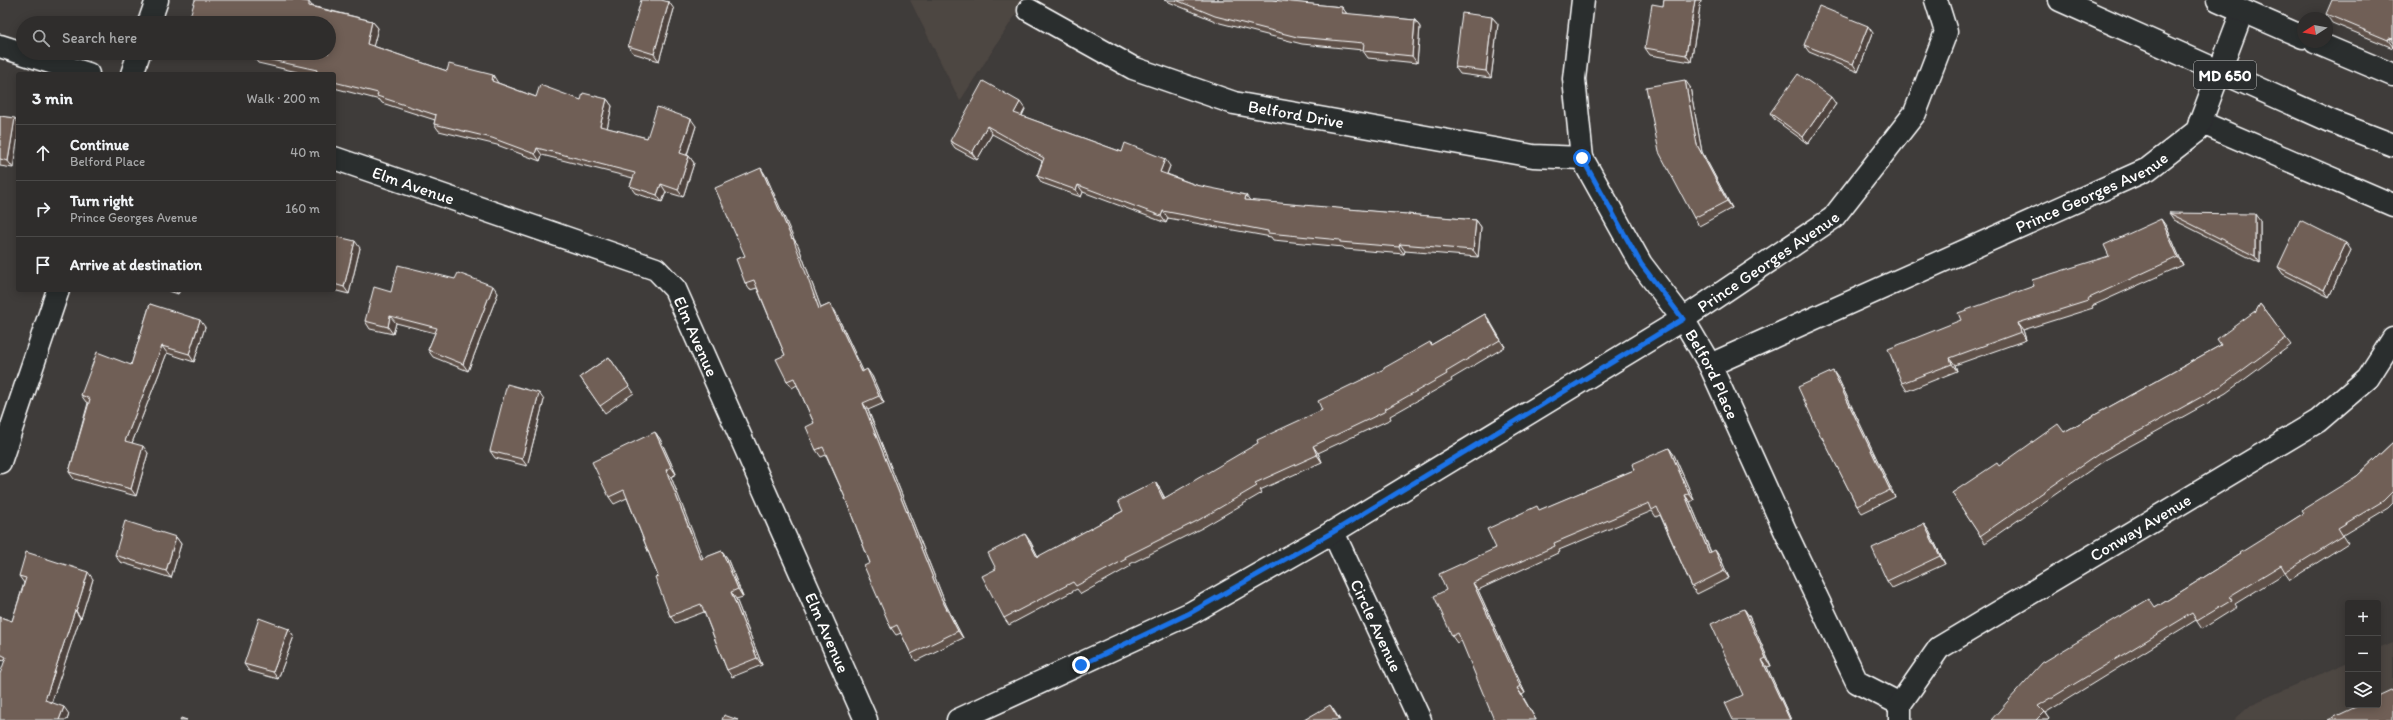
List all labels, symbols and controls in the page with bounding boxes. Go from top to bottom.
north arrow [2297,12,2333,48]
search box [16,16,336,60]
icon: search [30,27,52,49]
text: Search here [62,29,137,47]
road number: MD 650 [2194,61,2256,89]
text: 3 min [32,88,73,108]
text: Walk · 200 m [247,91,320,106]
street label: Belford Drive [1247,96,1346,132]
text: Continue [70,136,129,154]
icon: ahead [32,142,54,164]
text: 40 m [290,145,320,160]
street label: Prince Georges Avenue [2012,147,2172,237]
route start [1573,149,1591,167]
text: Belford Place [70,154,145,169]
street label: Elm Avenue [370,162,457,209]
text: Turn right [70,192,134,210]
icon: right [32,198,54,220]
text: 160 m [285,201,320,216]
street label: Prince Georges Avenue [1693,208,1844,317]
text: Prince Georges Avenue [70,210,197,225]
icon: arrive [32,254,54,276]
text: Arrive at destination [70,256,202,274]
street label: Elm Avenue [669,293,722,380]
street label: Belford Place [1681,325,1743,422]
street label: Conway Avenue [2086,489,2195,565]
street label: Circle Avenue [1346,576,1406,675]
street label: Elm Avenue [801,589,854,676]
map controls [2345,600,2381,708]
button: + [2345,600,2381,636]
button: − [2345,636,2381,672]
route end [1072,656,1090,674]
button: layers [2345,672,2381,708]

